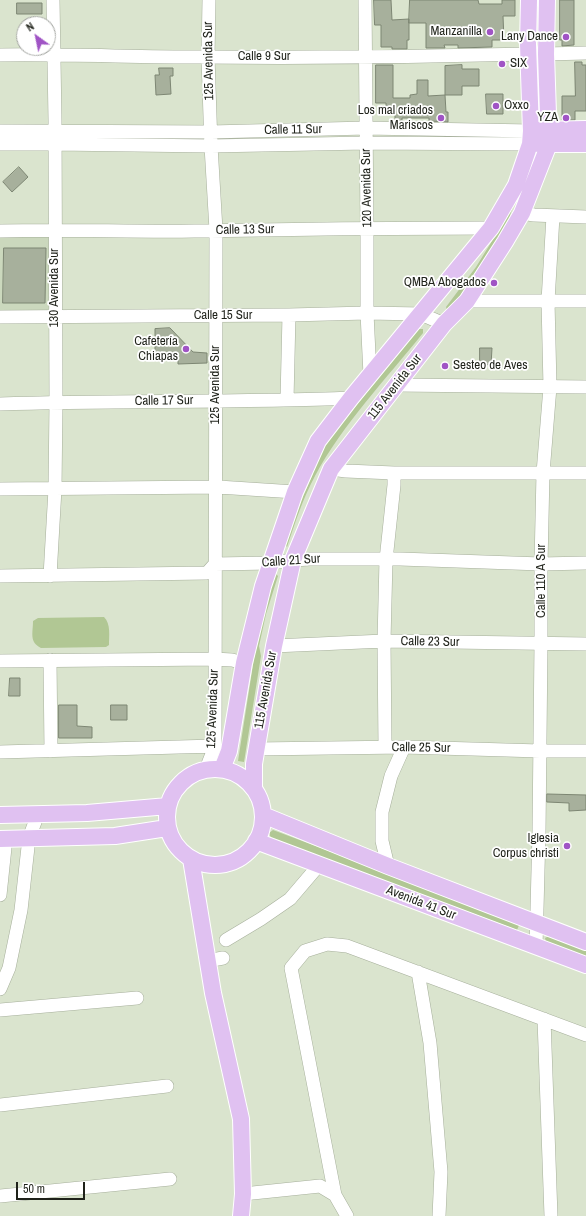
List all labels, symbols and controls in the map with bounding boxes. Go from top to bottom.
north arrow [16,16,56,56]
text: N [23,19,37,34]
street label: 125 Avenida Sur [201,21,217,101]
place label: Manzanilla [430,24,482,40]
marker: Manzanilla [485,27,495,37]
place label: Lany Dance [501,29,558,45]
marker: Lany Dance [561,32,571,42]
street label: Calle 9 Sur [238,49,290,65]
place label: SIX [510,56,527,72]
marker: SIX [497,59,507,69]
place label: Oxxo [504,98,529,114]
marker: Oxxo [491,101,501,111]
place label: Los mal criados Mariscos [358,103,433,134]
place label: YZA [537,110,558,126]
marker: Los mal criados Mariscos [436,113,446,123]
marker: YZA [561,113,571,123]
street label: Calle 11 Sur [264,122,322,138]
street label: 120 Avenida Sur [359,148,375,228]
street label: Calle 13 Sur [216,222,274,238]
street label: 130 Avenida Sur [47,248,63,328]
place label: QMBA Abogados [404,275,486,291]
marker: QMBA Abogados [489,278,499,288]
street label: Calle 15 Sur [194,308,252,324]
place label: Cafetería Chiapas [134,334,178,365]
marker: Cafetería Chiapas [181,344,191,354]
street label: 125 Avenida Sur [208,345,224,425]
street label: 115 Avenida Sur [365,351,425,423]
place label: Sesteo de Aves [453,358,527,374]
marker: Sesteo de Aves [440,361,450,371]
street label: Calle 17 Sur [135,393,193,409]
street label: Calle 110 A Sur [534,544,550,618]
street label: Calle 21 Sur [261,551,321,571]
street label: Calle 23 Sur [401,634,459,650]
street label: 115 Avenida Sur [252,650,280,730]
street label: 125 Avenida Sur [204,669,222,749]
street label: Calle 25 Sur [392,740,450,756]
place label: Iglesia Corpus christi [493,831,559,862]
marker: Iglesia Corpus christi [562,841,572,851]
street label: Avenida 41 Sur [384,883,458,923]
scale bar [18,1174,87,1200]
text: 50 m [23,1181,45,1197]

